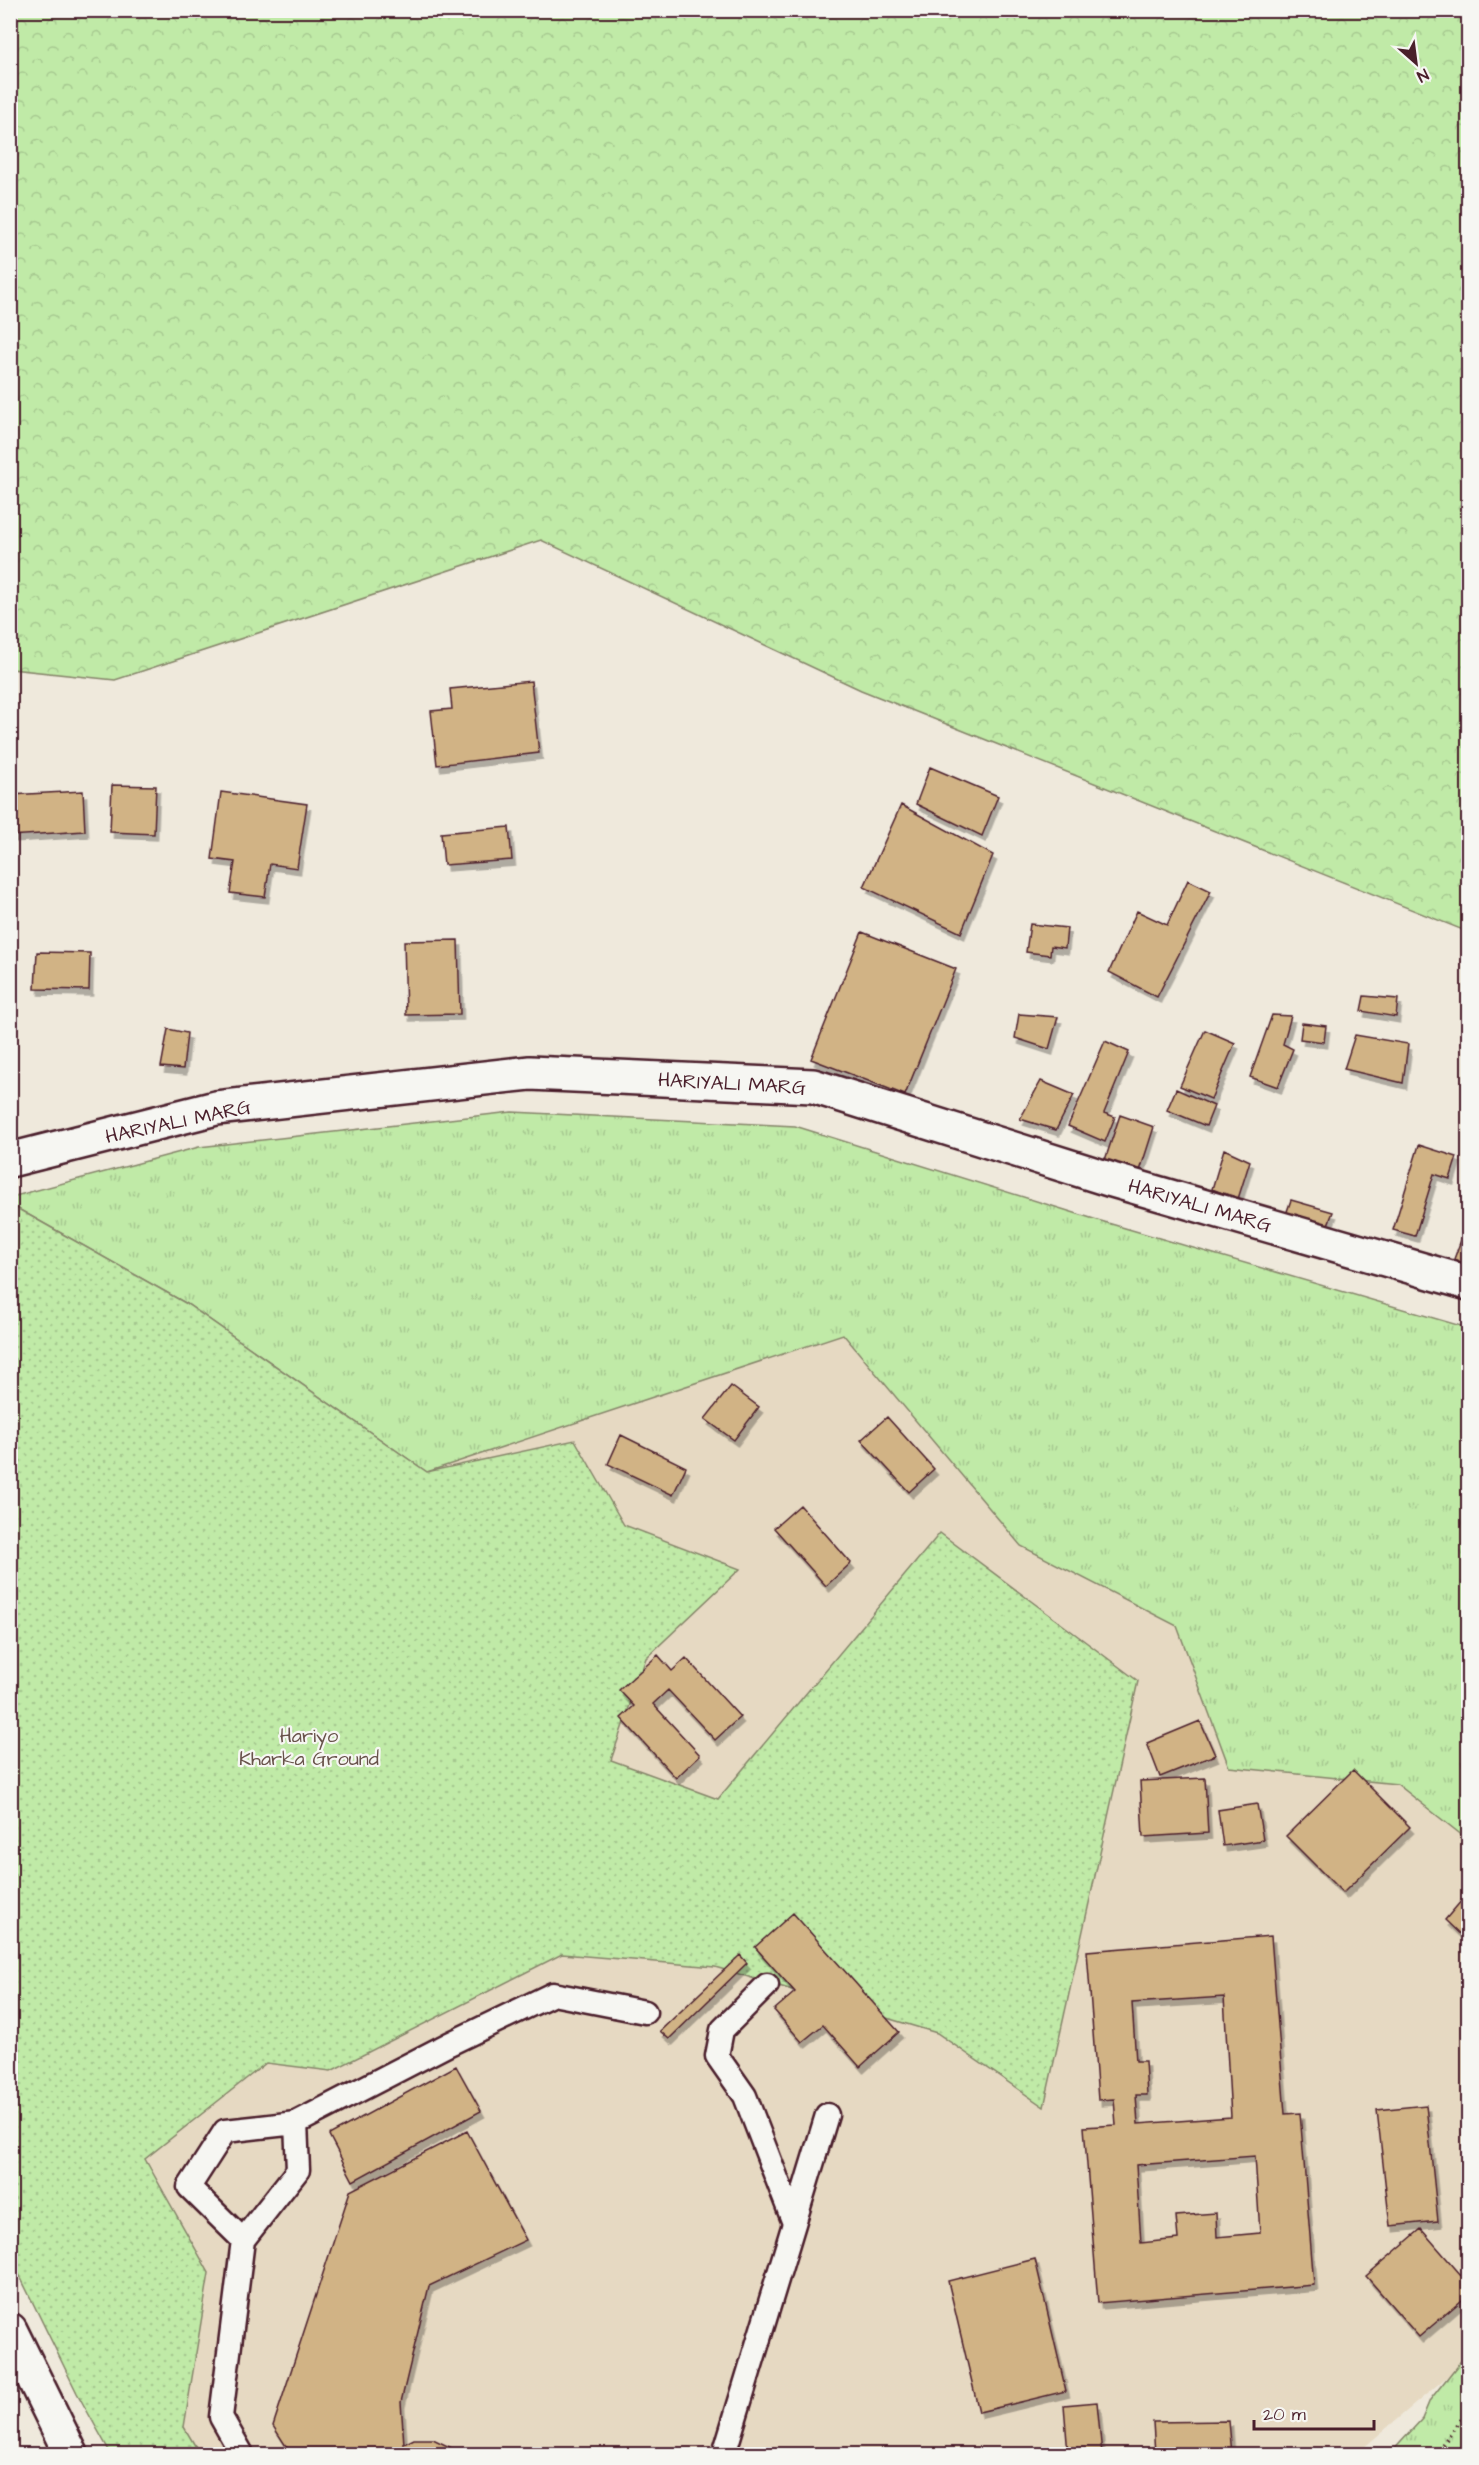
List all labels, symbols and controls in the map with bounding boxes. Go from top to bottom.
north arrow [1386,33,1446,93]
text: N [1413,63,1432,87]
street label: HARIYALI MARG [657,1066,807,1102]
street label: HARIYALI MARG [103,1093,254,1151]
street label: HARIYALI MARG [1125,1172,1275,1240]
park label: Hariyo Kharka Ground [239,1722,379,1773]
scale bar [1254,2393,1374,2431]
text: 20 m [1263,2402,1306,2427]

